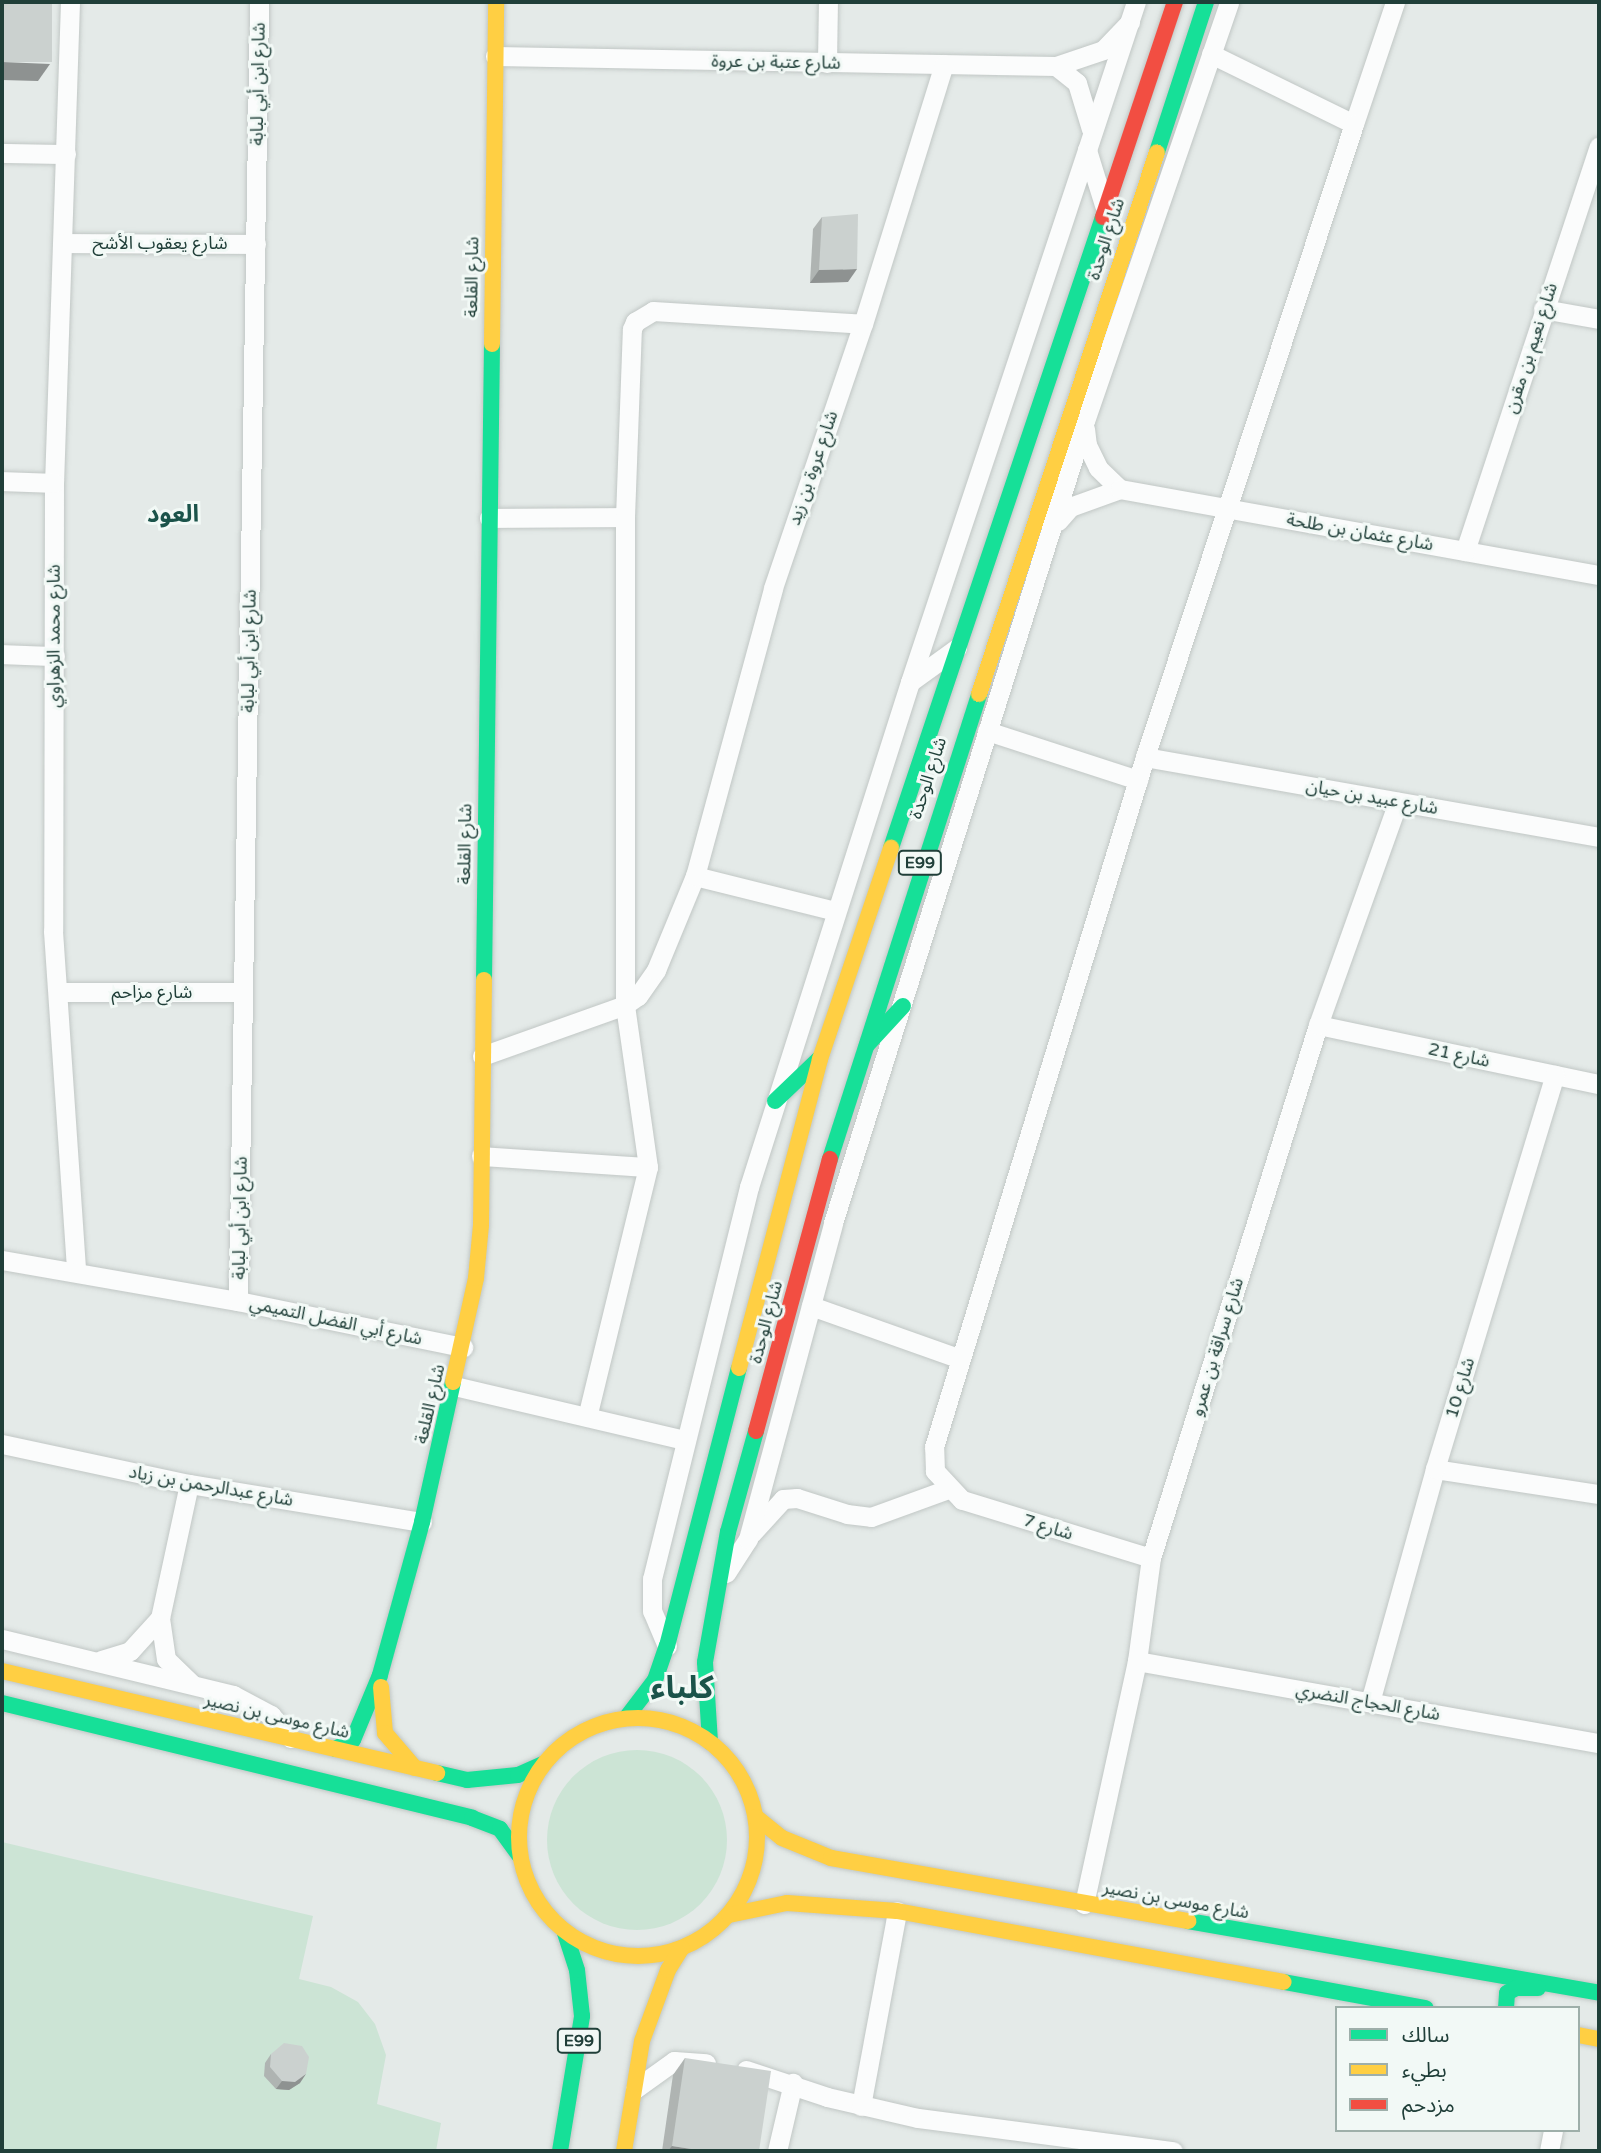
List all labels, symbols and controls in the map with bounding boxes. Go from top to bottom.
street label: شارع ابن أبي لبابة [246,22,270,146]
street label: شارع عتبة بن عروة [711,50,841,74]
street label: شارع الوحدة [1083,195,1129,283]
street label: شارع يعقوب الأشح [92,232,228,254]
street label: شارع القلعة [460,236,484,318]
street label: شارع نعيم بن مقرن [1500,280,1562,416]
street label: شارع عروة بن زيد [783,408,843,528]
district label: العود [147,501,199,529]
street label: شارع عثمان بن طلحة [1285,508,1435,556]
street label: شارع محمد الزهراوي [43,564,65,708]
street label: شارع ابن أبي لبابة [237,589,261,713]
street label: شارع الوحدة [905,734,951,822]
street label: شارع عبيد بن حيان [1304,775,1440,819]
street label: شارع القلعة [453,803,477,885]
road number: E99 [897,850,943,876]
street label: شارع مزاحم [112,981,192,1003]
street label: شارع 21 [1426,1038,1492,1072]
street label: شارع ابن أبي لبابة [228,1156,252,1280]
street label: شارع سراقة بن عمرو [1186,1275,1248,1419]
street label: شارع الوحدة [745,1278,787,1366]
street label: شارع أبي الفضل التميمي [248,1292,424,1350]
street label: شارع 10 [1441,1355,1479,1421]
street label: شارع القلعة [410,1362,450,1446]
street label: شارع عبدالرحمن بن زياد [127,1461,295,1511]
street label: شارع 7 [1020,1509,1076,1545]
district label: كلباء [650,1669,714,1707]
street label: شارع الحجاج النضري [1294,1679,1442,1725]
street label: شارع موسى بن نصير [202,1689,352,1743]
street label: شارع موسى بن نصير [1101,1876,1251,1924]
legend [1335,2006,1580,2132]
text: سالك [1402,2023,1449,2048]
road number: E99 [556,2028,602,2054]
text: بطيء [1402,2058,1447,2083]
text: مزدحم [1402,2093,1455,2118]

